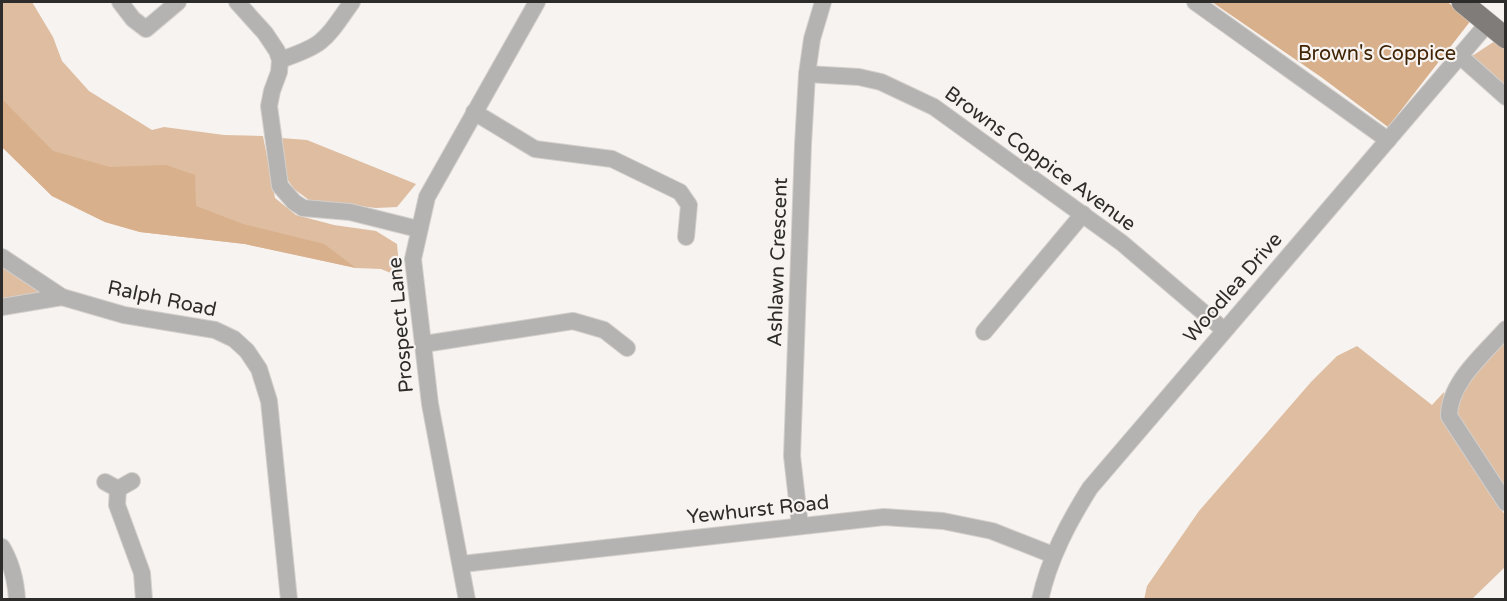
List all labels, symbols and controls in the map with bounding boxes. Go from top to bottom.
park label: Brown's Coppice [1298,42,1456,66]
street label: Browns Coppice Avenue [940,82,1140,236]
street label: Ashlawn Crescent [763,177,793,347]
street label: Woodlea Drive [1179,228,1287,348]
street label: Prospect Lane [383,256,419,394]
street label: Ralph Road [105,276,219,322]
street label: Yewhurst Road [686,491,830,529]

